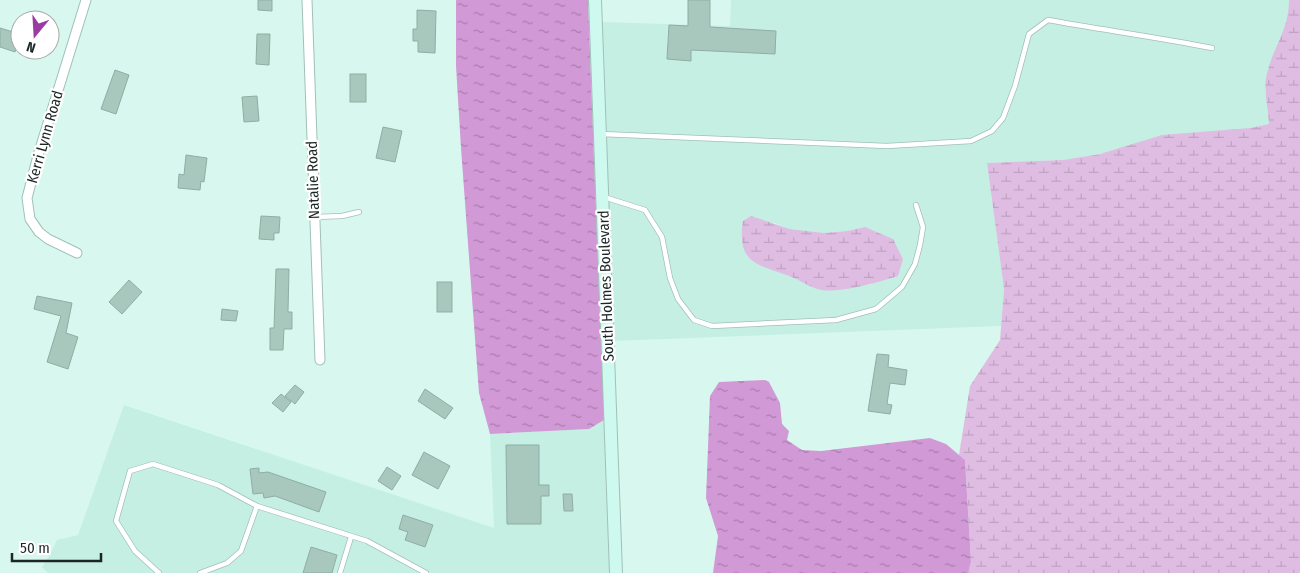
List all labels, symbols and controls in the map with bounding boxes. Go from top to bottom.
north arrow [10,10,60,60]
text: N [25,38,38,56]
street label: Kerri Lynn Road [23,89,67,185]
street label: Natalie Road [303,141,323,219]
street label: South Holmes Boulevard [594,210,618,362]
scale bar [12,530,101,562]
text: 50 m [20,539,50,557]

